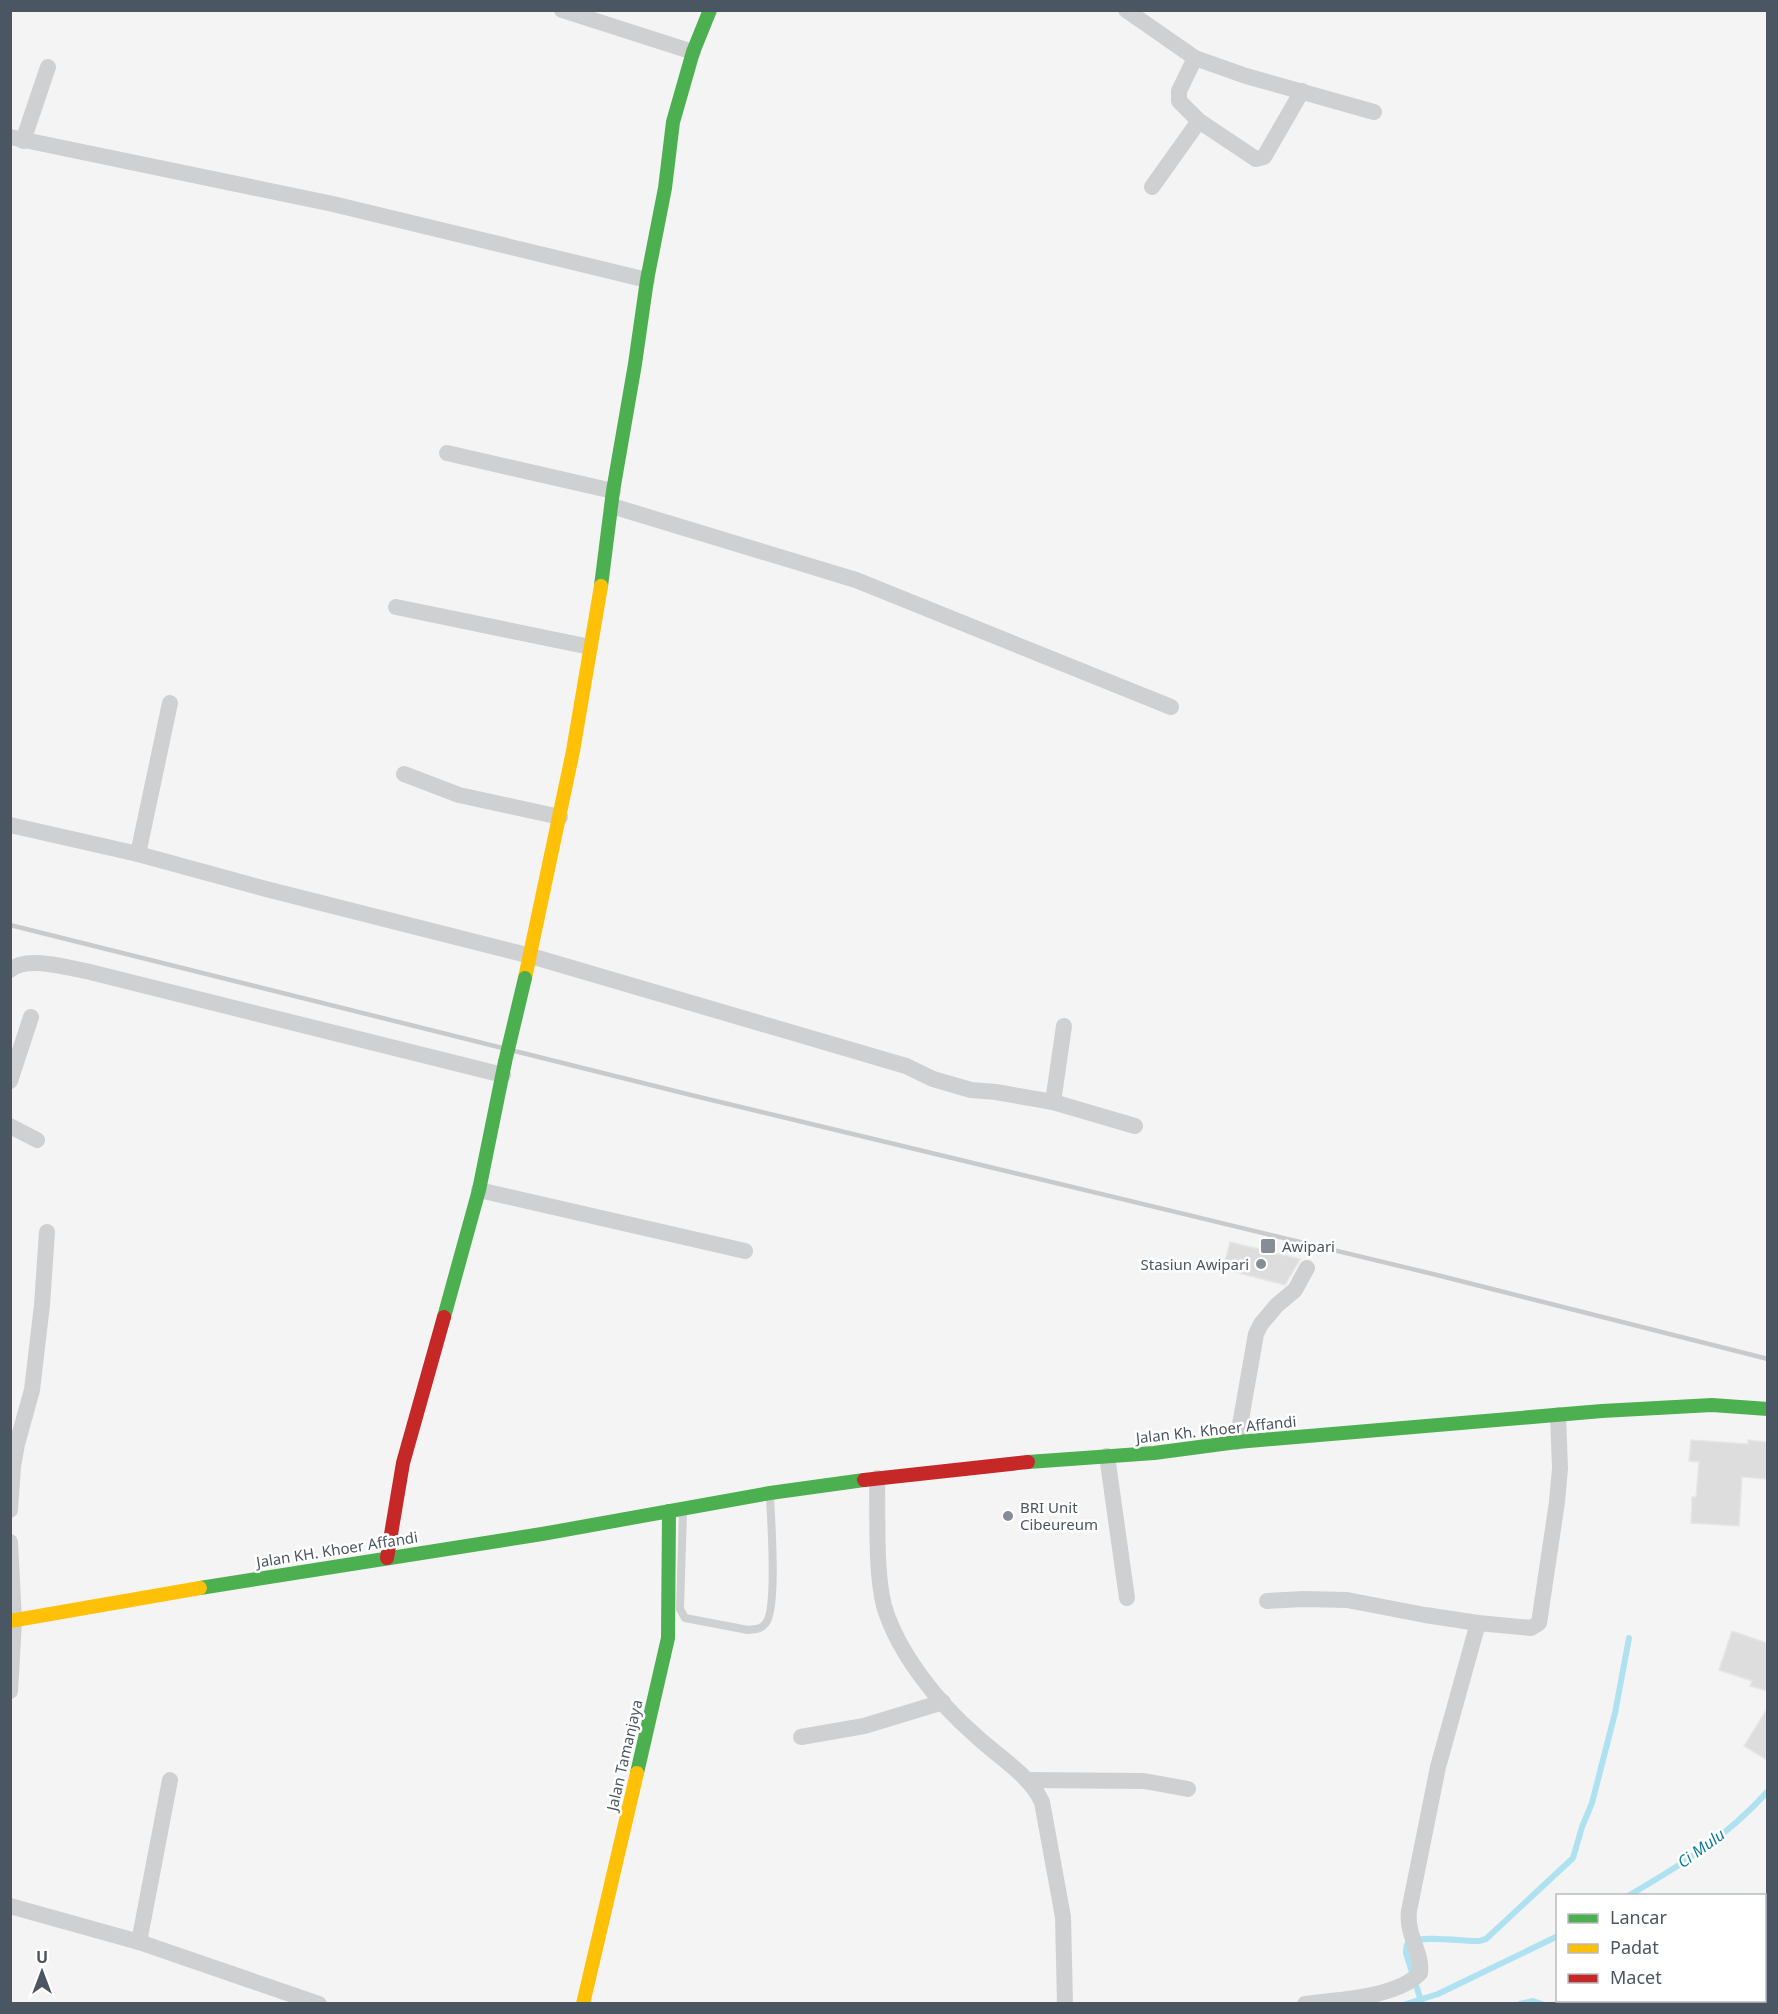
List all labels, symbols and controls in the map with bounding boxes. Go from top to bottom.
place label: Awipari [1282,1236,1335,1256]
marker: Awipari [1259,1237,1277,1255]
place label: Stasiun Awipari [1140,1254,1249,1274]
marker: Stasiun Awipari [1254,1257,1268,1271]
street label: Jalan Kh. Khoer Affandi [1133,1411,1297,1448]
place label: BRI Unit Cibeureum [1020,1497,1098,1534]
marker: BRI Unit Cibeureum [1001,1509,1015,1523]
street label: Jalan KH. Khoer Affandi [253,1526,419,1572]
street label: Jalan Tamanjaya [601,1697,647,1815]
water label: Ci Mulu [1673,1823,1729,1873]
legend [1556,1894,1766,2002]
text: Lancar [1610,1905,1667,1929]
text: Padat [1610,1935,1659,1959]
north arrow [12,1942,72,2002]
text: U [36,1946,48,1968]
text: Macet [1610,1965,1662,1989]

